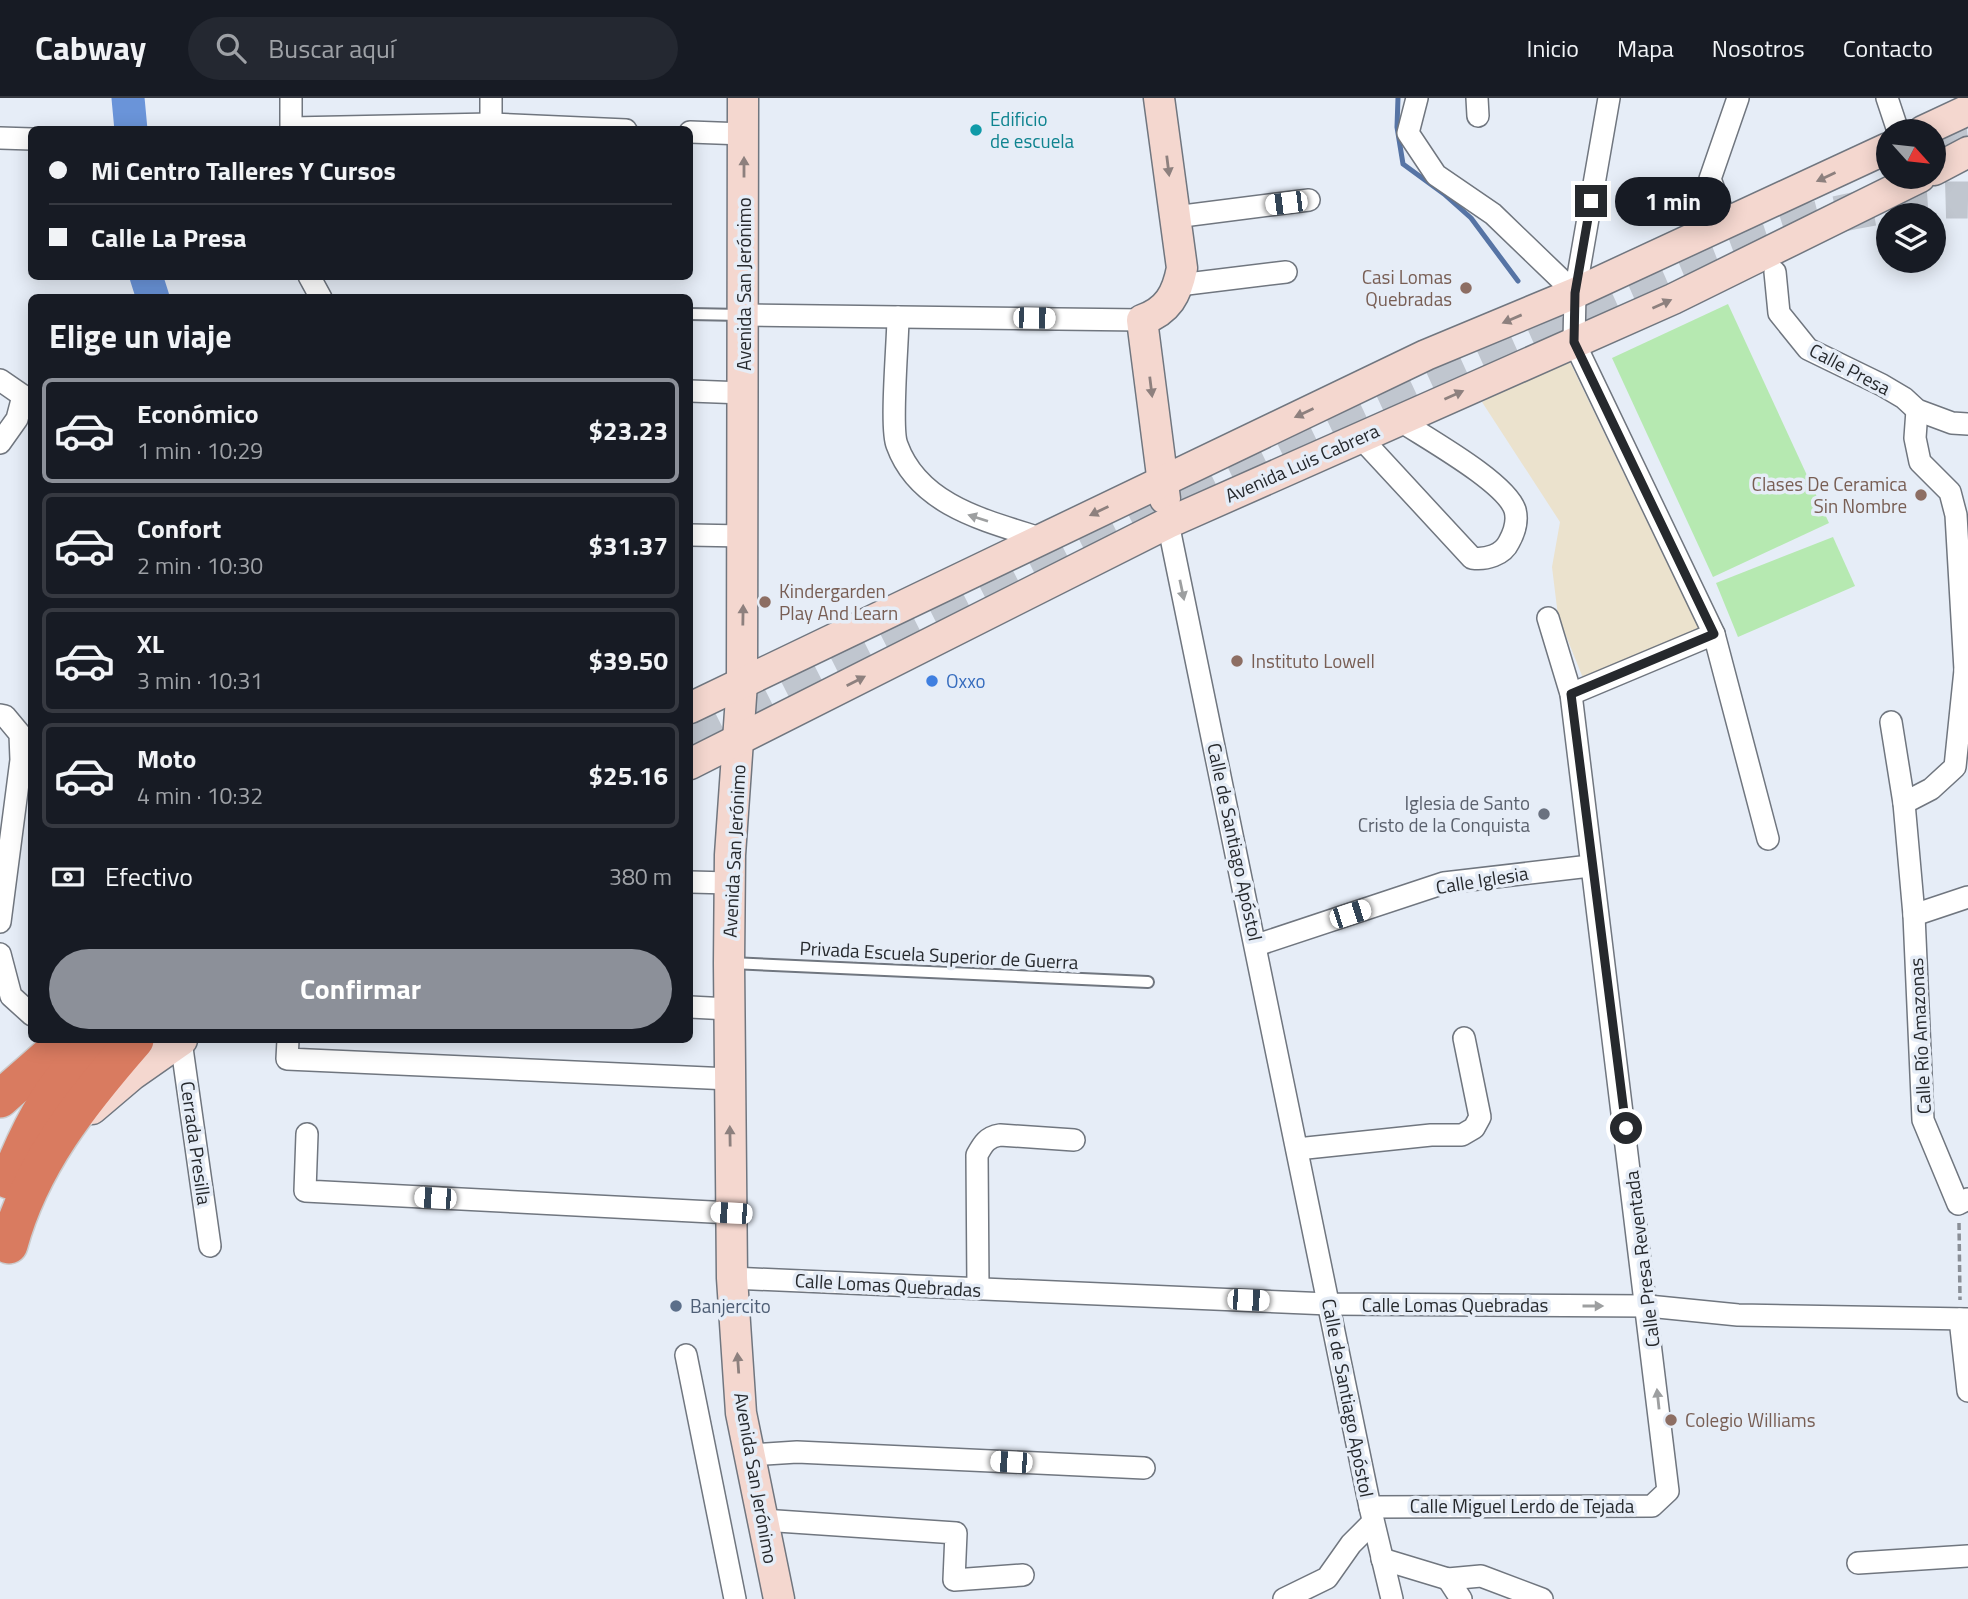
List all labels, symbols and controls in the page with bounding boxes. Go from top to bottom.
search box [188,17,678,80]
text: Cabway [35,23,146,73]
icon: search [212,29,250,67]
text: Buscar aquí [268,29,396,68]
text: Inicio [1527,30,1579,66]
text: Mapa [1617,30,1674,66]
text: Nosotros [1712,30,1805,66]
text: Contacto [1843,30,1933,66]
place label: Edificio de escuela [990,104,1075,155]
north arrow [1876,119,1946,189]
map controls [1876,119,1946,273]
marker: Edificio de escuela [968,122,984,138]
text: Mi Centro Talleres Y Cursos [91,151,396,190]
one-way arrow [1163,155,1174,177]
one-way arrow [738,156,750,178]
one-way arrow [1816,171,1836,183]
callout: 1 min [1616,176,1731,226]
text: 1 min [1645,184,1701,219]
route end [1575,185,1607,217]
car [1264,190,1309,216]
street label: Avenida San Jerónimo [729,197,758,371]
button: layers [1876,203,1946,273]
text: Calle La Presa [91,218,247,257]
place label: Casi Lomas Quebradas [1362,262,1452,313]
marker: Casi Lomas Quebradas [1458,280,1474,296]
one-way arrow [1652,298,1672,310]
car [1013,307,1056,329]
text: Elige un viaje [49,312,232,360]
one-way arrow [1501,314,1522,325]
street label: Calle Presa [1805,335,1896,402]
one-way arrow [1146,377,1157,399]
one-way arrow [1444,389,1464,401]
text: Económico [137,394,259,433]
icon: car [53,399,116,462]
one-way arrow [1294,407,1314,418]
text: $23.23 [589,411,668,450]
street label: Avenida Luis Cabrera [1220,415,1384,510]
text: 1 min · 10:29 [137,433,263,468]
place label: Clases De Ceramica Sin Nombre [1752,469,1907,520]
marker: Clases De Ceramica Sin Nombre [1913,487,1929,503]
one-way arrow [1089,506,1109,517]
text: Confort [137,509,221,548]
one-way arrow [967,512,988,523]
icon: car [53,514,116,577]
text: $31.37 [589,526,668,565]
text: 2 min · 10:30 [137,548,263,583]
place label: Kindergarden Play And Learn [779,576,898,627]
one-way arrow [1176,579,1187,601]
marker: Kindergarden Play And Learn [757,594,773,610]
one-way arrow [737,604,748,626]
text: XL [137,624,164,663]
icon: car [53,629,116,692]
text: $39.50 [589,641,668,680]
place label: Instituto Lowell [1251,646,1375,675]
marker: Instituto Lowell [1229,653,1245,669]
text: 3 min · 10:31 [137,663,263,698]
place label: Oxxo [946,666,986,695]
marker: Oxxo [924,673,940,689]
one-way arrow [846,675,866,686]
text: Moto [137,739,196,778]
street label: Calle de Santiago Apóstol [1200,740,1271,944]
icon: car [53,744,116,807]
text: $25.16 [589,756,668,795]
street label: Avenida San Jerónimo [714,764,753,938]
text: 4 min · 10:32 [137,778,263,813]
place label: Iglesia de Santo Cristo de la Conquista [1358,788,1530,839]
marker: Iglesia de Santo Cristo de la Conquista [1536,806,1552,822]
text: Efectivo [105,857,193,896]
icon: cash [49,858,87,896]
street label: Calle Iglesia [1434,858,1531,901]
text: 380 m [609,859,672,894]
car [1327,898,1374,930]
street label: Privada Escuela Superior de Guerra [799,933,1080,976]
button: Confirmar [49,949,672,1029]
street label: Calle Río Amazonas [1901,957,1938,1115]
street label: Cerrada Presilla [173,1079,220,1207]
route start [1610,1112,1642,1144]
one-way arrow [724,1125,736,1147]
street label: Calle Presa Reventada [1616,1169,1667,1349]
car [414,1186,457,1210]
car [710,1201,753,1225]
street label: Calle Lomas Quebradas [794,1265,982,1304]
car [1227,1289,1270,1311]
street label: Calle Lomas Quebradas [1362,1290,1548,1319]
place label: Banjercito [690,1291,771,1320]
street label: Calle de Santiago Apóstol [1315,1296,1382,1500]
marker: Banjercito [668,1298,684,1314]
one-way arrow [1582,1300,1604,1312]
one-way arrow [732,1352,743,1374]
one-way arrow [1653,1388,1664,1410]
street label: Avenida San Jerónimo [727,1390,786,1566]
place label: Colegio Williams [1685,1405,1816,1434]
marker: Colegio Williams [1663,1412,1679,1428]
car [990,1450,1033,1474]
street label: Calle Miguel Lerdo de Tejada [1410,1491,1635,1520]

